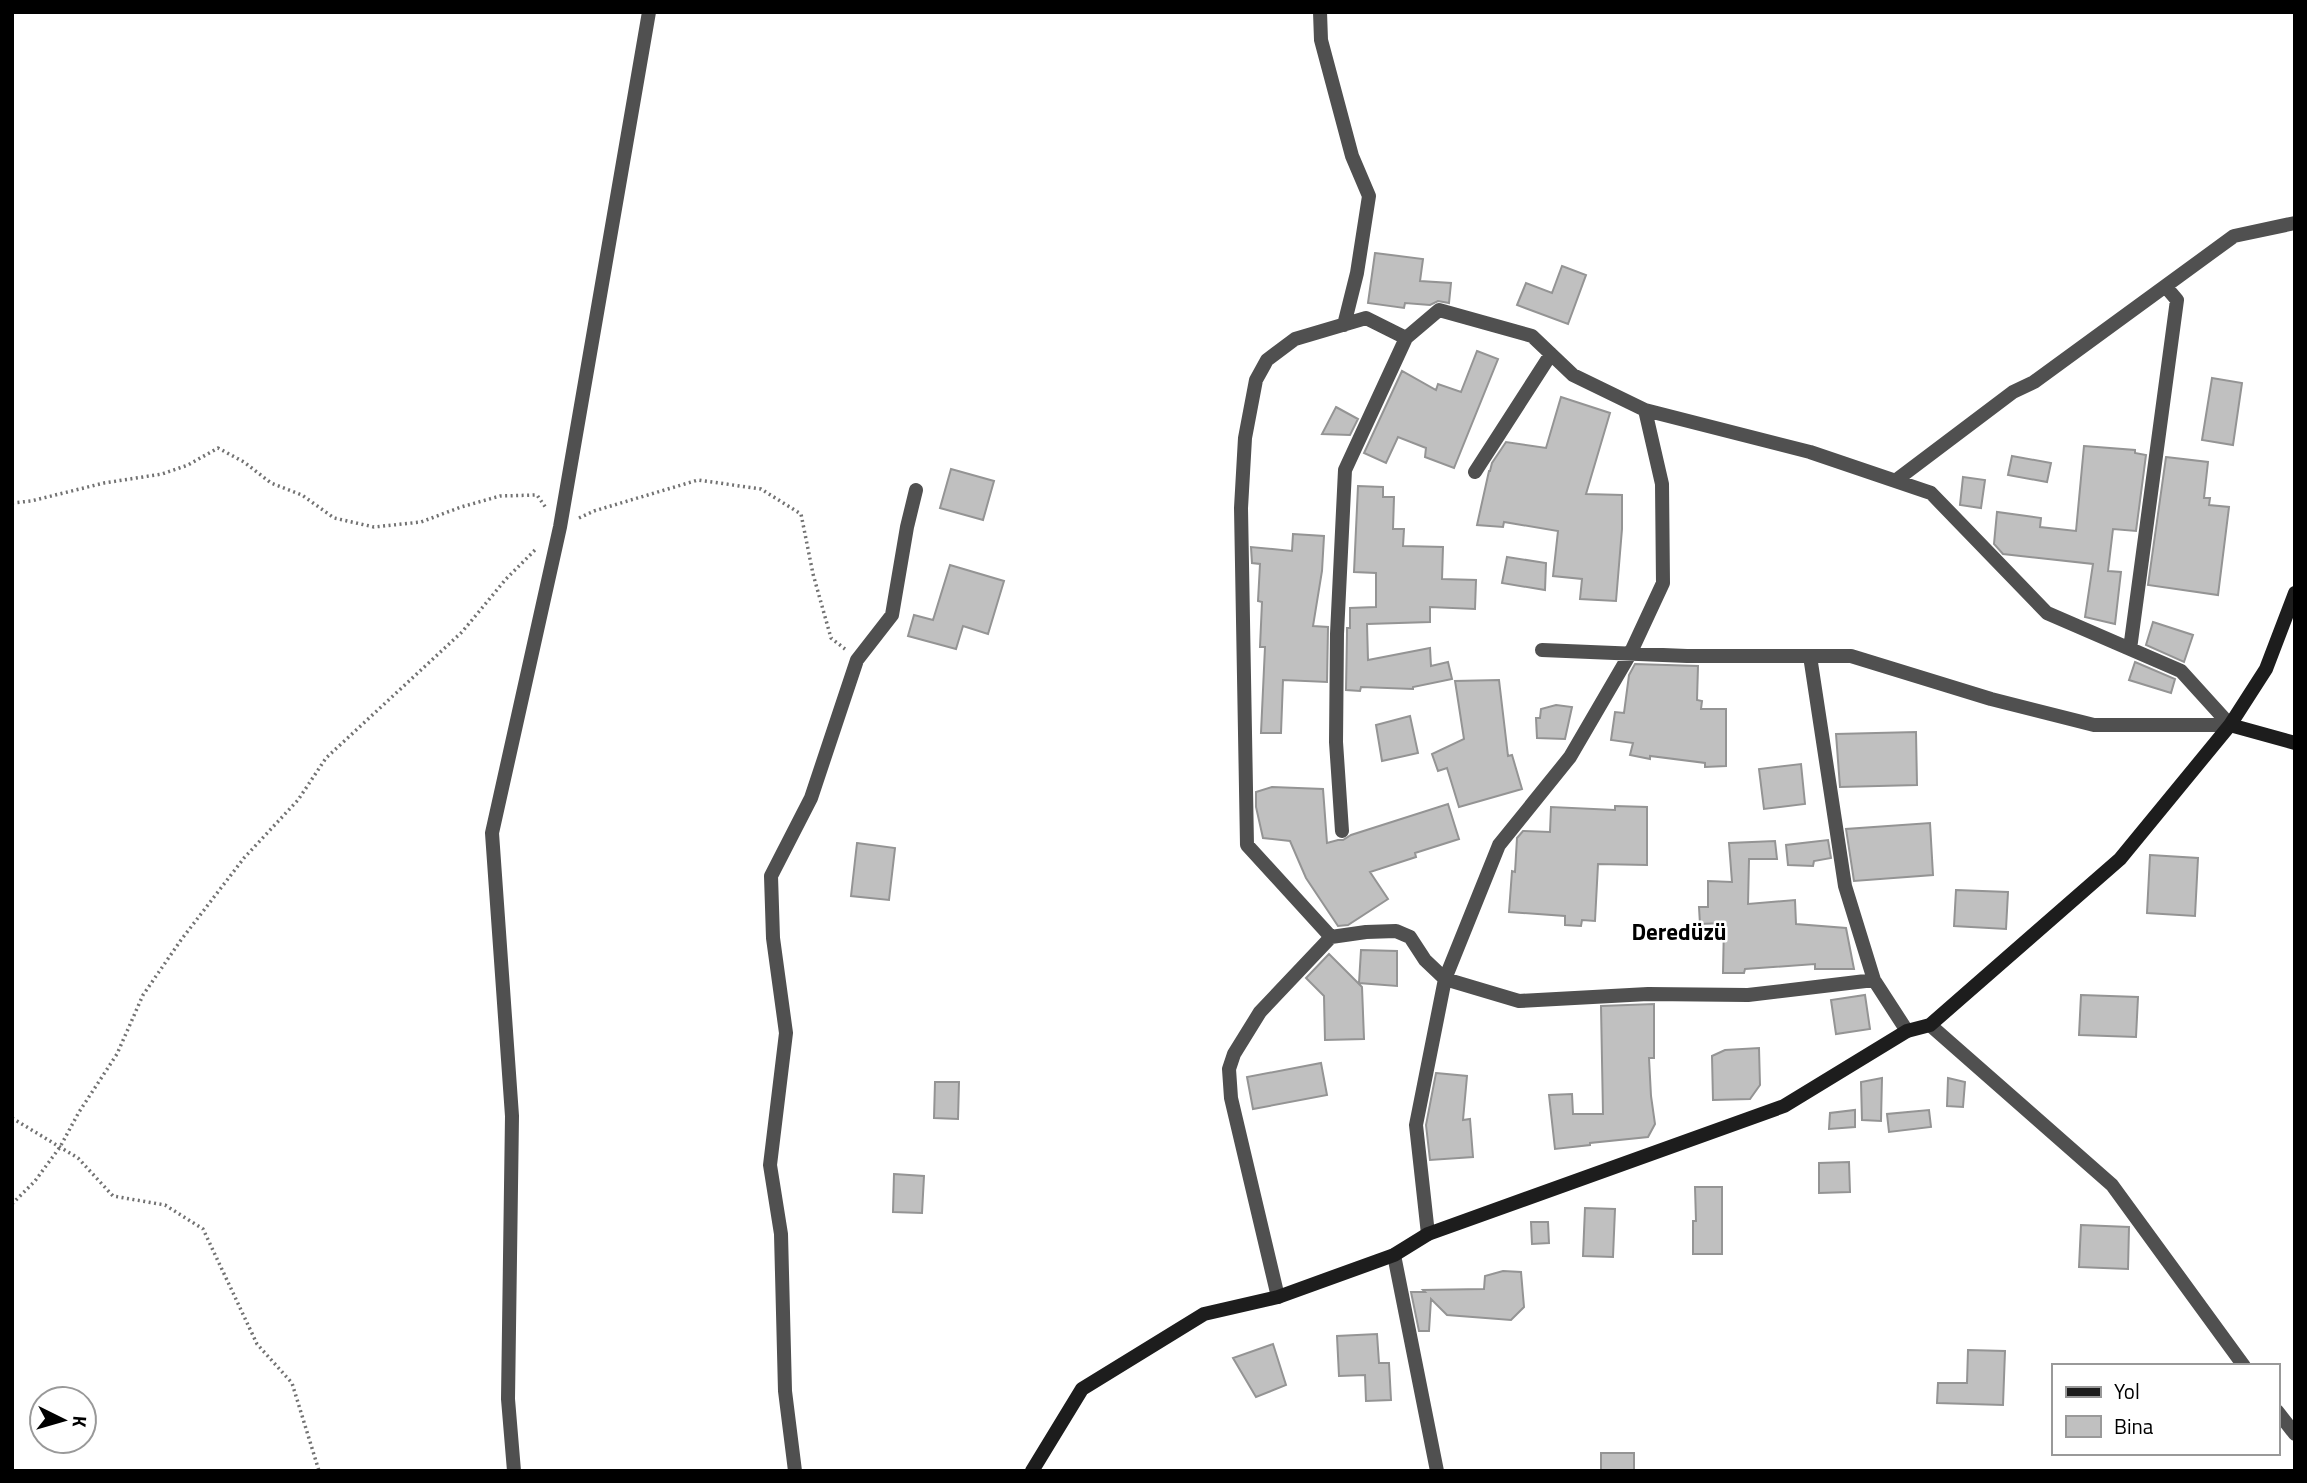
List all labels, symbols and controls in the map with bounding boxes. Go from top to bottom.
district label: Deredüzü [1631,914,1727,949]
legend [2052,1364,2279,1455]
text: Yol [2114,1375,2140,1407]
north arrow [28,1385,98,1455]
text: Bina [2114,1410,2154,1442]
text: K [65,1415,95,1428]

